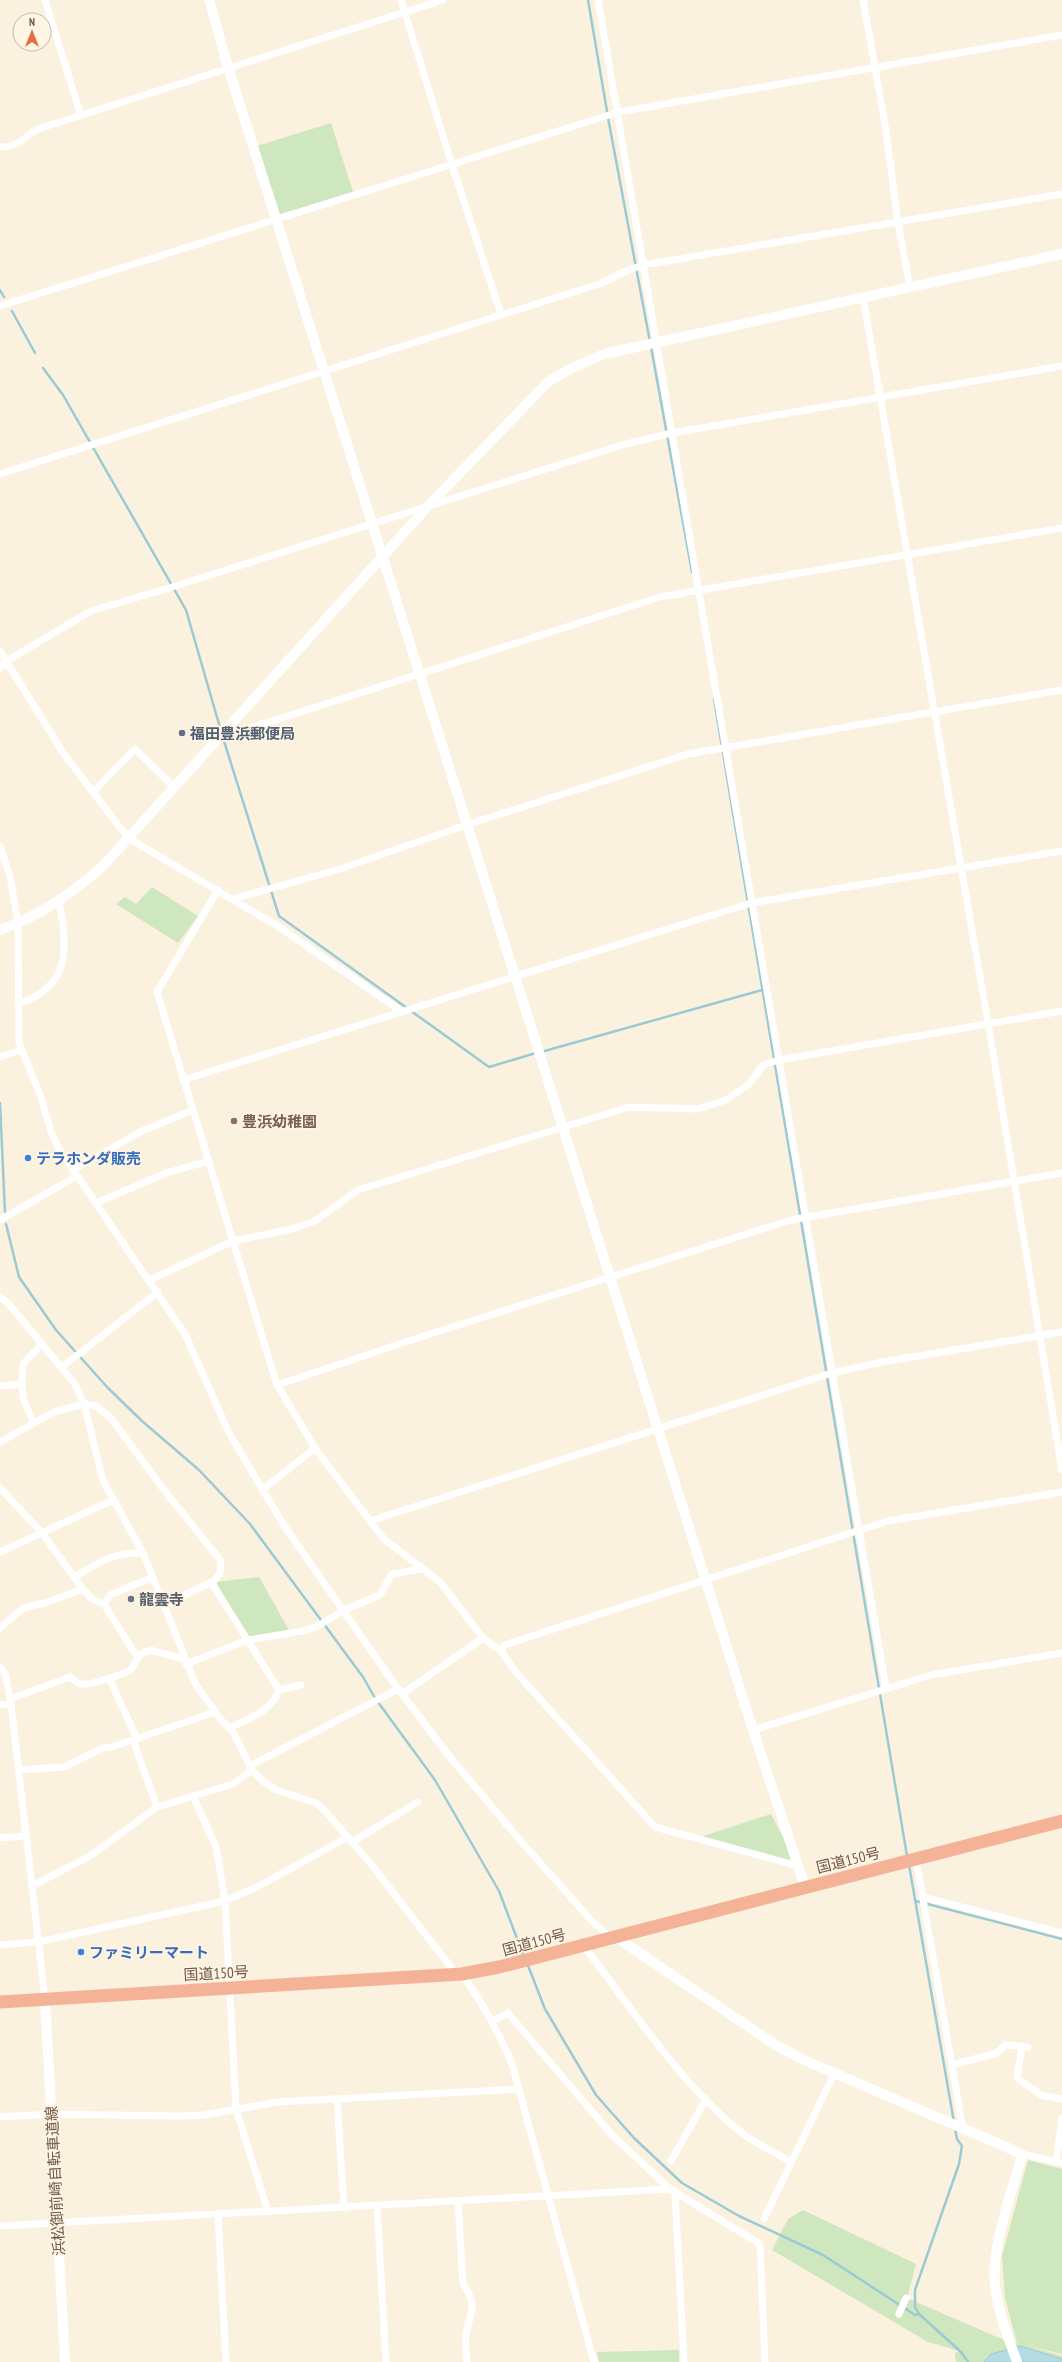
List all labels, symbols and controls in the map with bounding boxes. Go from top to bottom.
north arrow [12,12,52,52]
text: N [29,15,35,29]
place label: 福田豊浜郵便局 [189,724,295,743]
marker: 福田豊浜郵便局 [177,728,187,738]
place label: 豊浜幼稚園 [242,1112,317,1131]
marker: 豊浜幼稚園 [229,1116,239,1126]
place label: テラホンダ販売 [36,1149,141,1168]
marker: テラホンダ販売 [23,1153,33,1163]
place label: 龍雲寺 [139,1590,184,1609]
marker: 龍雲寺 [126,1594,136,1604]
street label: 国道150号 [814,1843,882,1877]
street label: 国道150号 [500,1924,568,1960]
place label: ファミリーマート [89,1943,209,1962]
marker: ファミリーマート [76,1947,86,1957]
street label: 国道150号 [183,1962,249,1984]
street label: 浜松御前崎自転車道線 [42,2106,68,2256]

